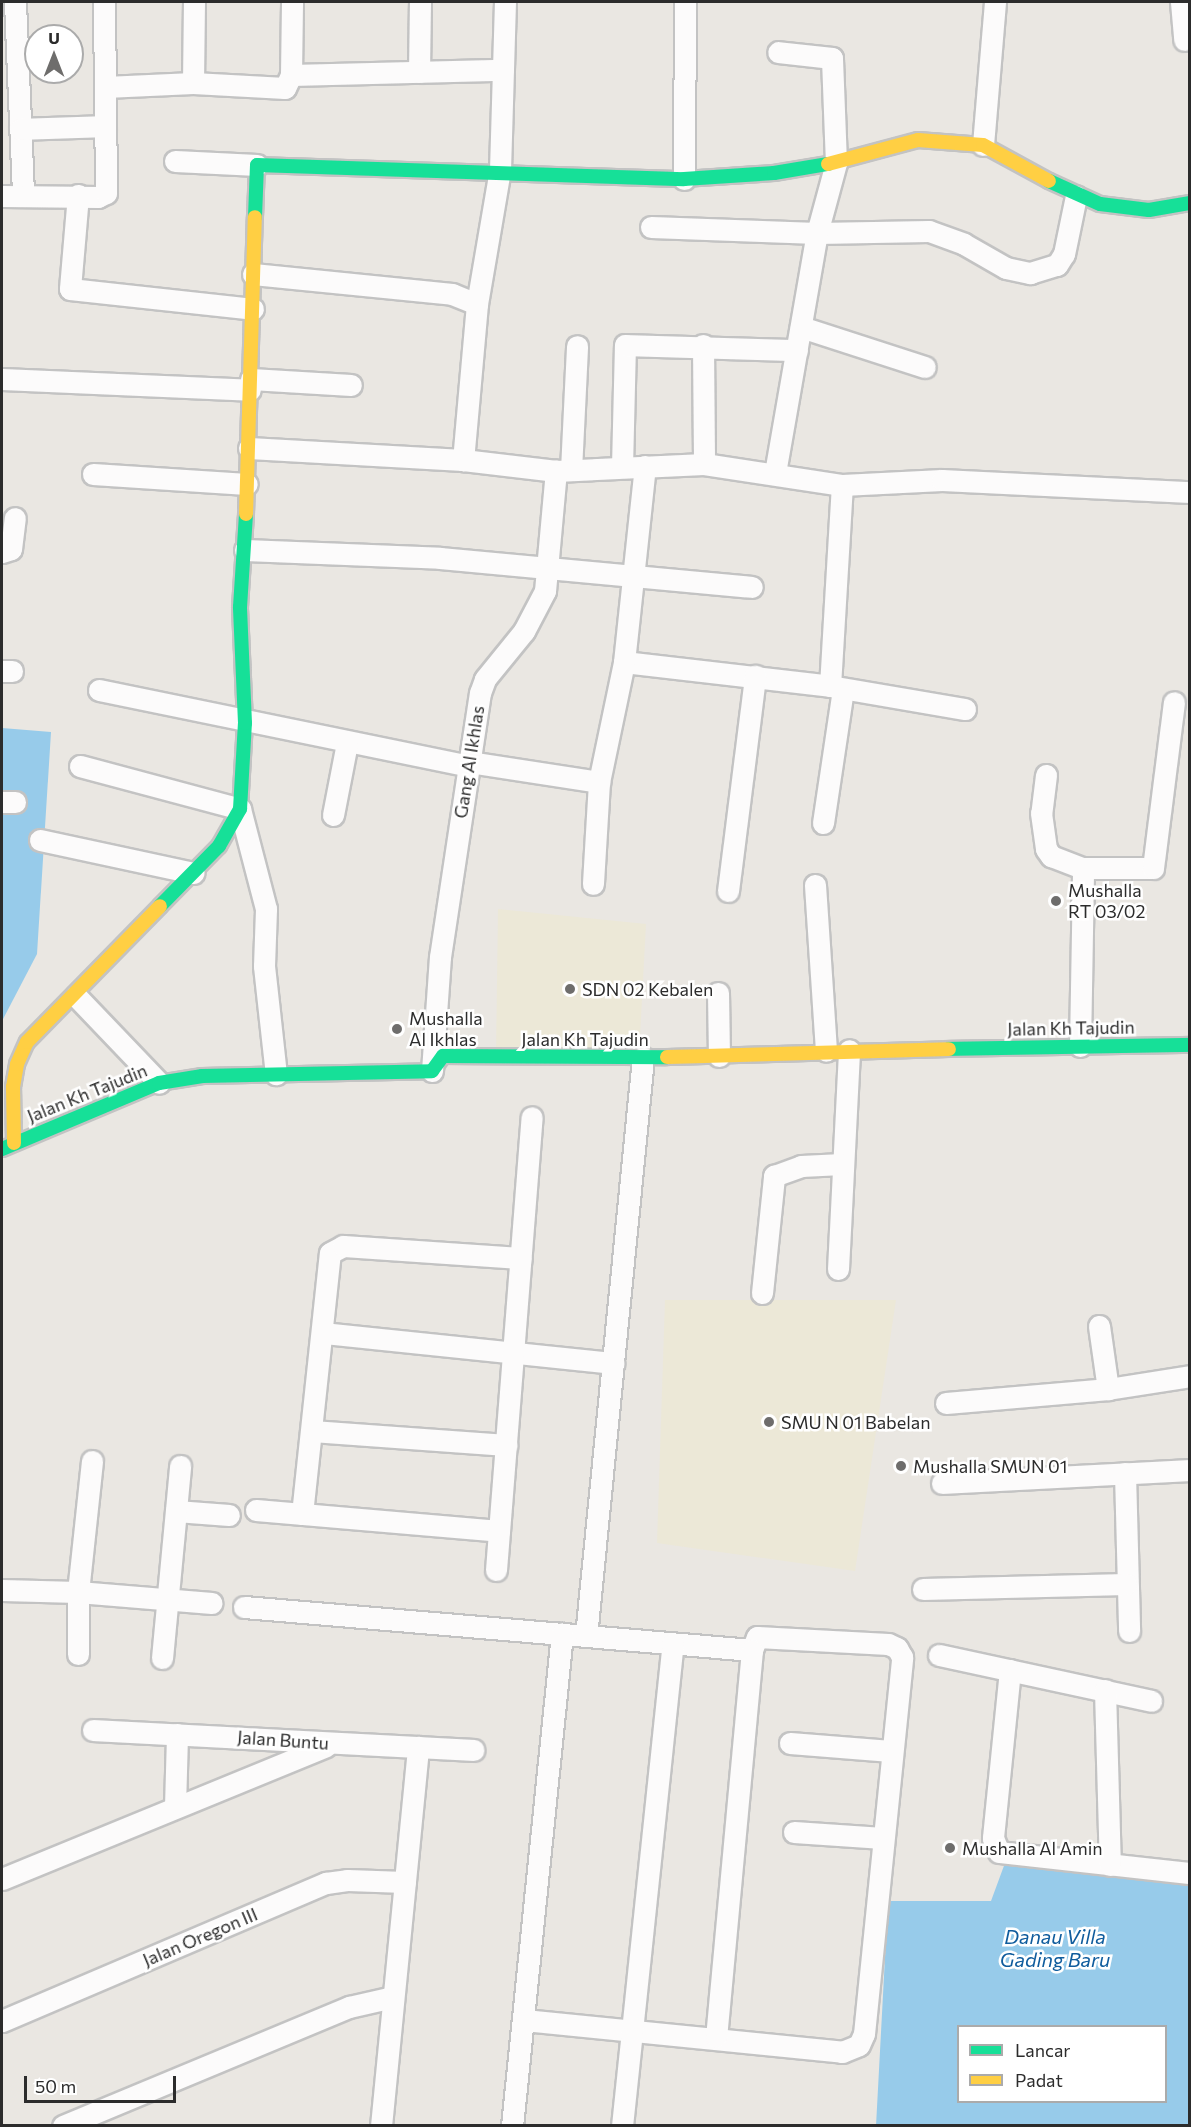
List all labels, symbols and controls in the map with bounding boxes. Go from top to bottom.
north arrow [24,24,84,84]
text: U [48,28,60,47]
street label: Gang Al Ikhlas [449,704,489,820]
place label: Mushalla RT 03/02 [1068,880,1145,922]
marker: Mushalla RT 03/02 [1049,894,1063,908]
place label: SDN 02 Kebalen [582,978,713,1000]
marker: SDN 02 Kebalen [563,982,577,996]
place label: Mushalla Al Ikhlas [409,1008,483,1050]
street label: Jalan Kh Tajudin [1007,1016,1135,1040]
marker: Mushalla Al Ikhlas [390,1022,404,1036]
street label: Jalan Kh Tajudin [521,1028,649,1050]
street label: Jalan Kh Tajudin [24,1059,150,1127]
place label: SMU N 01 Babelan [781,1411,931,1433]
marker: SMU N 01 Babelan [762,1415,776,1429]
place label: Mushalla SMUN 01 [913,1455,1067,1477]
marker: Mushalla SMUN 01 [894,1459,908,1473]
street label: Jalan Buntu [236,1726,330,1754]
place label: Mushalla Al Amin [962,1837,1103,1859]
marker: Mushalla Al Amin [943,1841,957,1855]
street label: Jalan Oregon III [139,1903,261,1971]
water label: Danau Villa Gading Baru [1000,1924,1110,1971]
legend [957,2025,1167,2103]
text: Lancar [1015,2039,1071,2061]
scale bar [27,2064,178,2102]
text: Padat [1015,2069,1063,2091]
text: 50 m [35,2075,76,2097]

